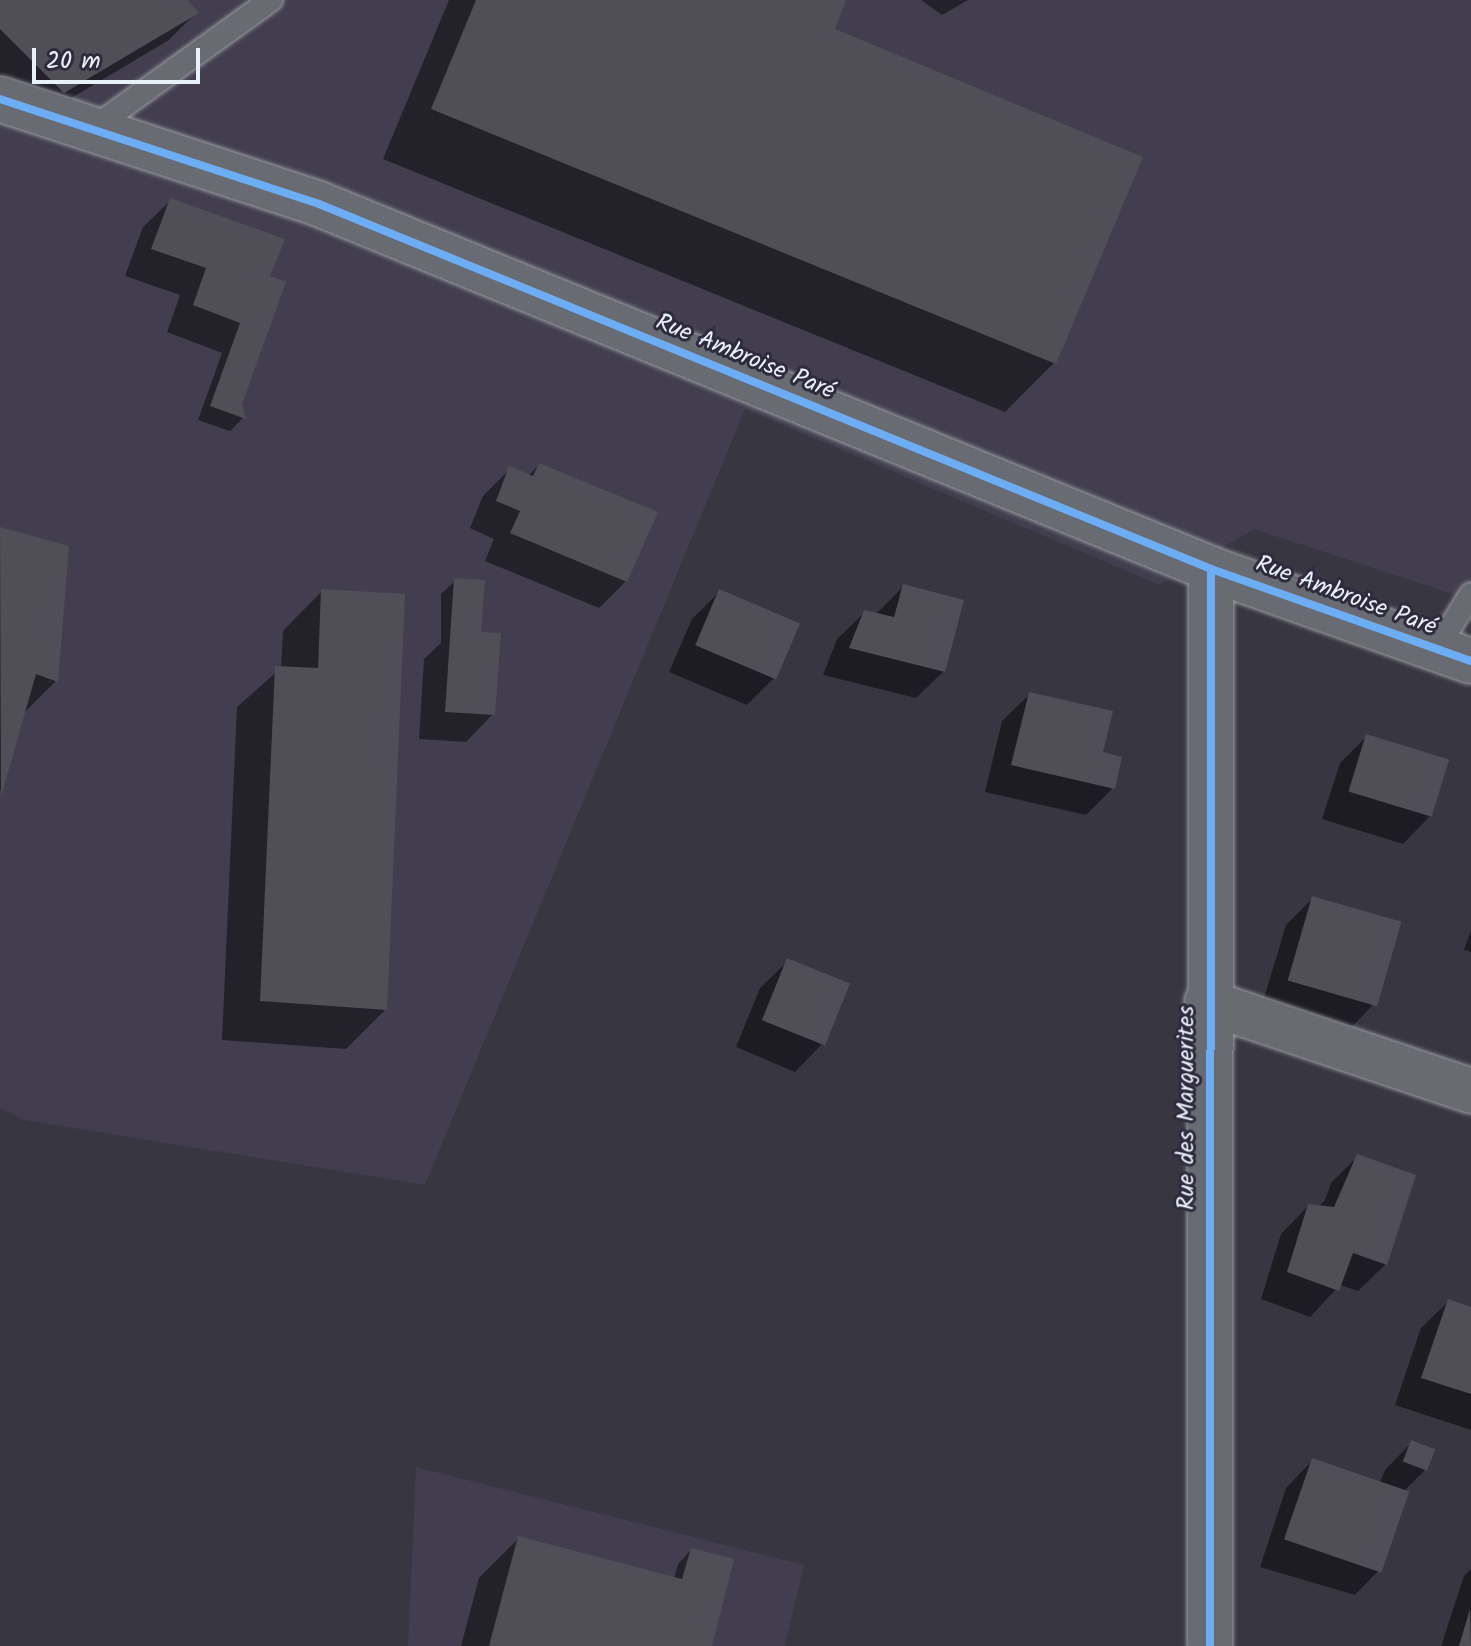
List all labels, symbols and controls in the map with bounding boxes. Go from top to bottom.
scale bar [36,32,204,82]
text: 20 m [46,42,101,81]
street label: Rue Ambroise Paré [651,308,839,406]
street label: Rue Ambroise Paré [1252,550,1440,642]
street label: Rue des Marguerites [1173,1006,1201,1210]

